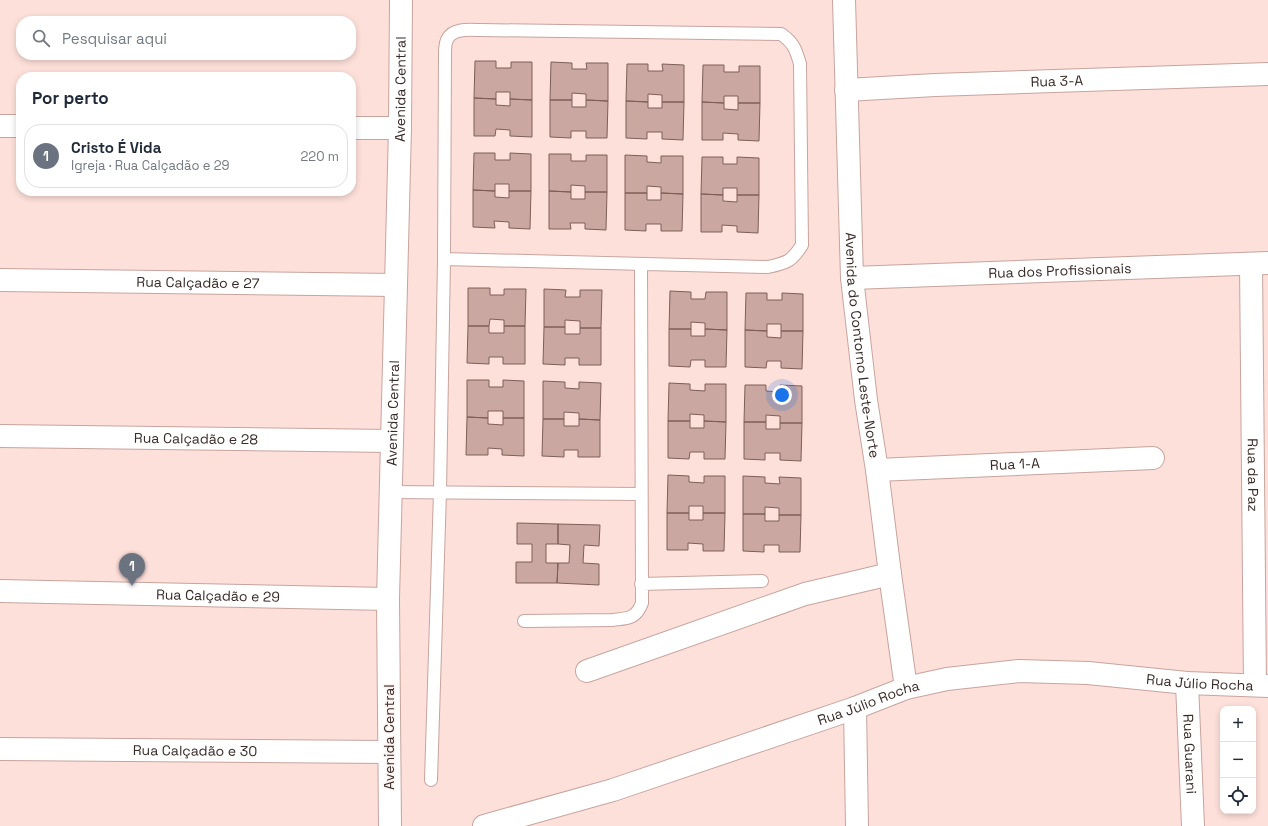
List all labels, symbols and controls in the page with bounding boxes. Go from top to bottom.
search box [16,16,356,60]
icon: search [30,27,52,49]
text: Pesquisar aqui [62,29,167,48]
street label: Avenida Central [391,36,410,142]
street label: Rua 3-A [1030,71,1084,91]
text: Por perto [32,87,109,109]
text: Cristo É Vida [71,138,161,157]
text: 1 [43,148,49,165]
text: 220 m [300,148,339,165]
text: Igreja · Rua Calçadão e 29 [71,157,230,174]
street label: Avenida do Contorno Leste-Norte [842,232,884,459]
street label: Rua dos Profissionais [988,259,1132,282]
street label: Rua Calçadão e 27 [136,273,260,292]
street label: Avenida Central [382,360,403,466]
your location [772,385,792,405]
street label: Rua Calçadão e 28 [134,429,258,448]
street label: Rua da Paz [1244,438,1262,512]
street label: Rua 1-A [990,454,1040,474]
pin: 1 [119,553,145,586]
street label: Rua Calçadão e 29 [156,585,280,606]
street label: Rua Júlio Rocha [1145,670,1254,694]
street label: Rua Júlio Rocha [815,676,921,729]
street label: Avenida Central [380,684,398,790]
map controls [1220,706,1256,814]
button: + [1220,706,1256,742]
street label: Rua Guarani [1179,714,1201,794]
street label: Rua Calçadão e 30 [133,741,257,760]
button: − [1220,742,1256,778]
button: locate [1220,778,1256,814]

